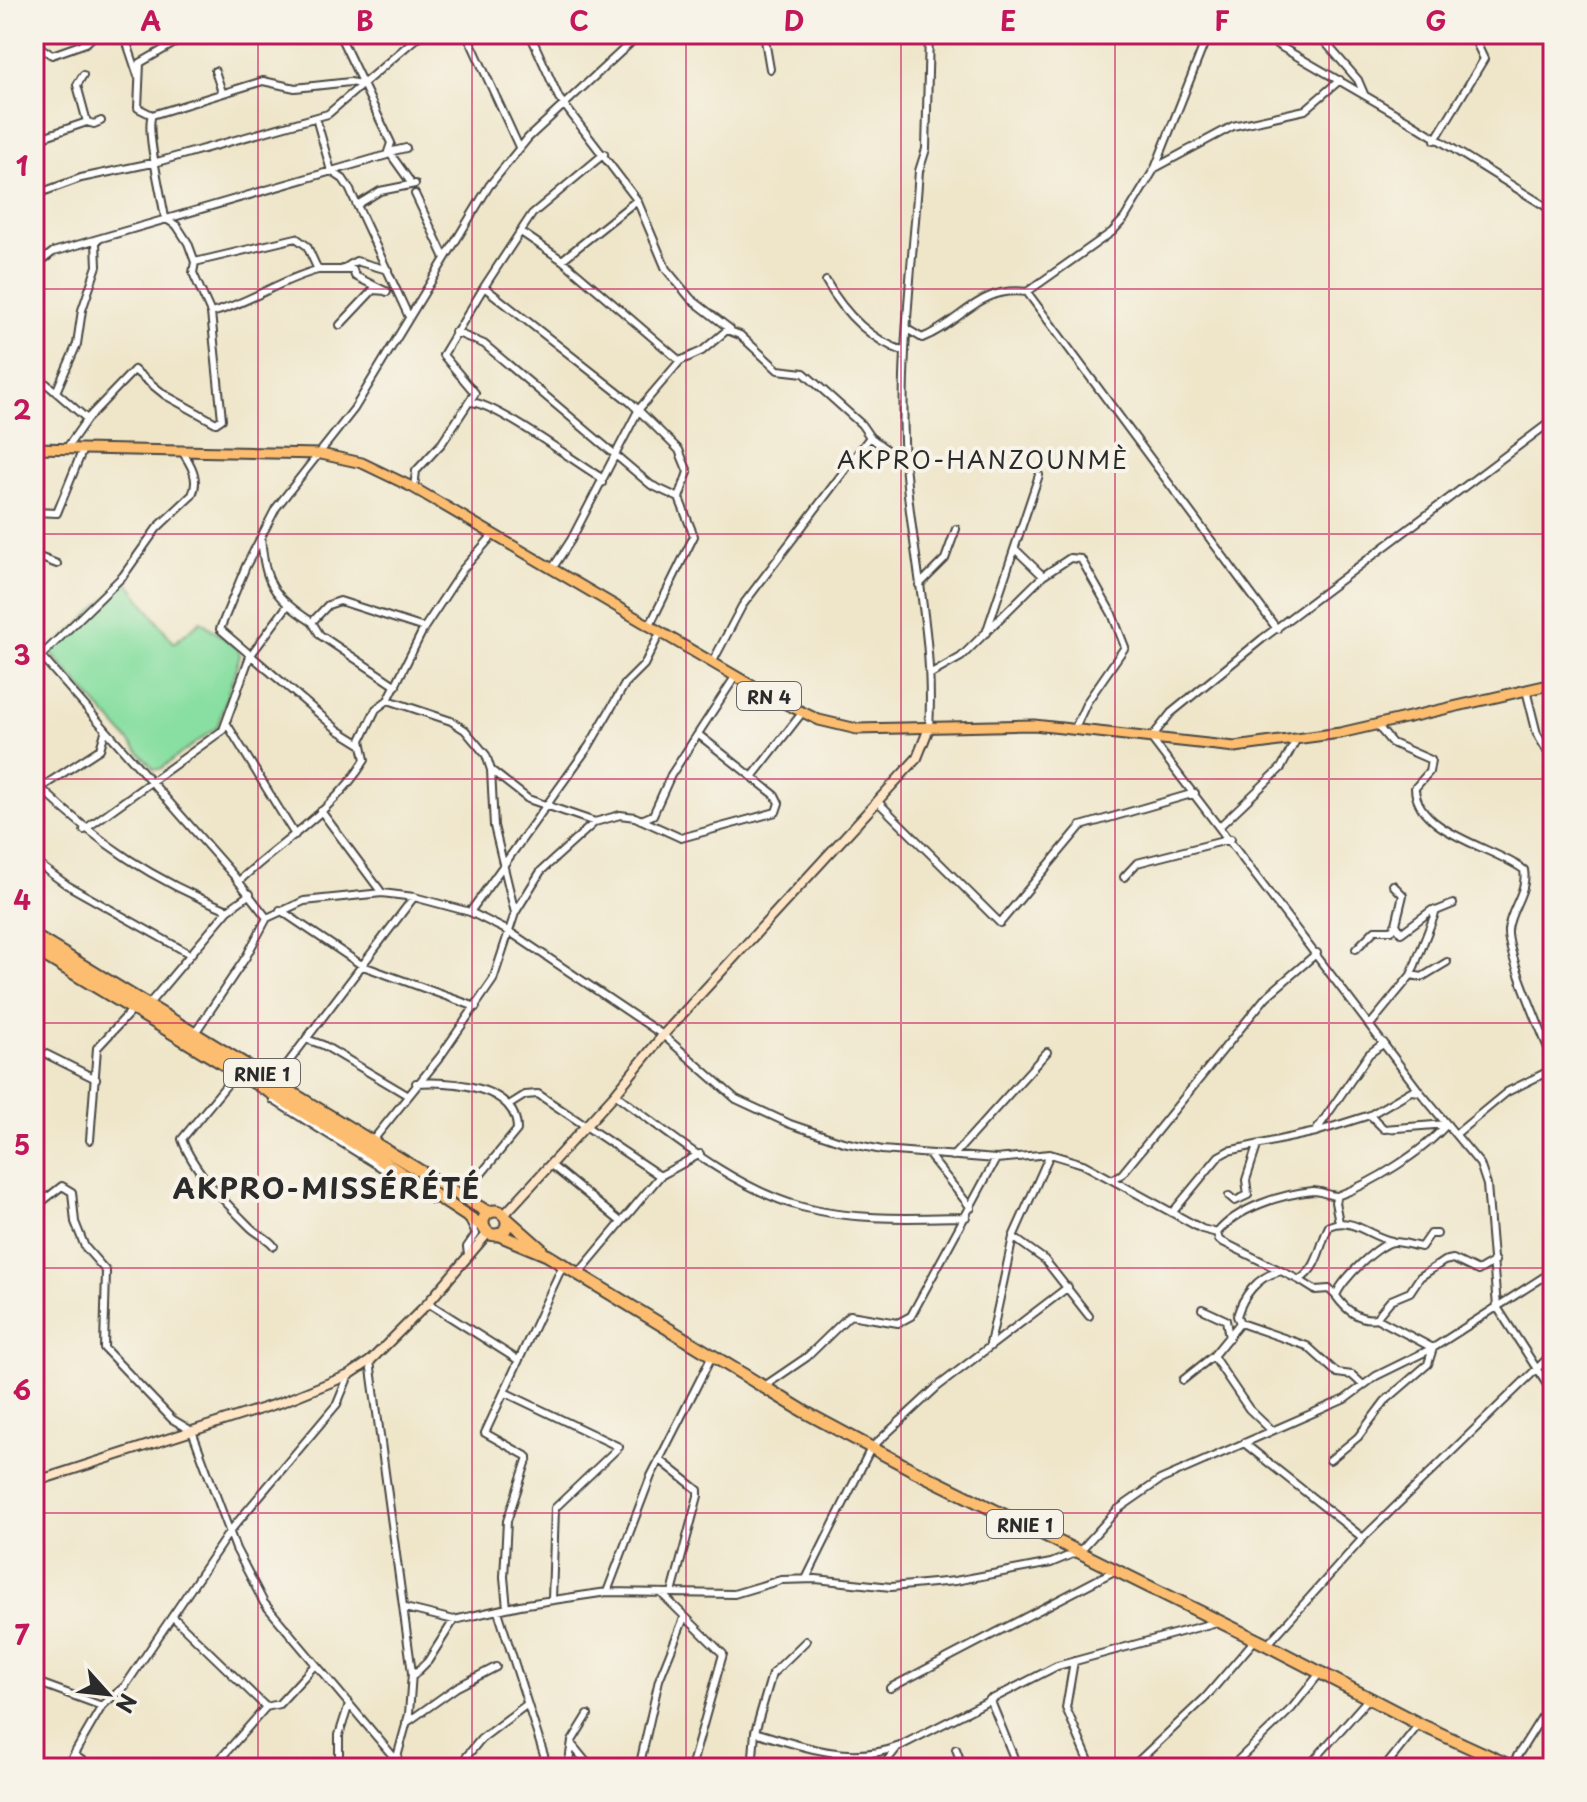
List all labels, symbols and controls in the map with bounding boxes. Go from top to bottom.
text: A [141,1,161,40]
text: B [356,1,374,40]
text: C [569,1,589,40]
text: D [784,1,804,40]
text: E [1000,1,1016,40]
text: F [1214,1,1230,40]
text: G [1425,1,1447,40]
text: 1 [16,146,28,185]
text: 2 [13,390,31,429]
district label: AKPRO-HANZOUNMÈ [837,441,1129,477]
text: 3 [13,635,31,674]
road number: RN 4 [737,682,801,710]
text: 4 [13,880,31,919]
road number: RNIE 1 [224,1059,300,1087]
text: 5 [14,1125,30,1164]
district label: AKPRO-MISSÉRÉTÉ [173,1166,481,1209]
text: 6 [13,1370,31,1409]
road number: RNIE 1 [987,1510,1063,1538]
text: 7 [15,1615,30,1654]
north arrow [68,1654,148,1734]
text: N [108,1689,146,1719]

